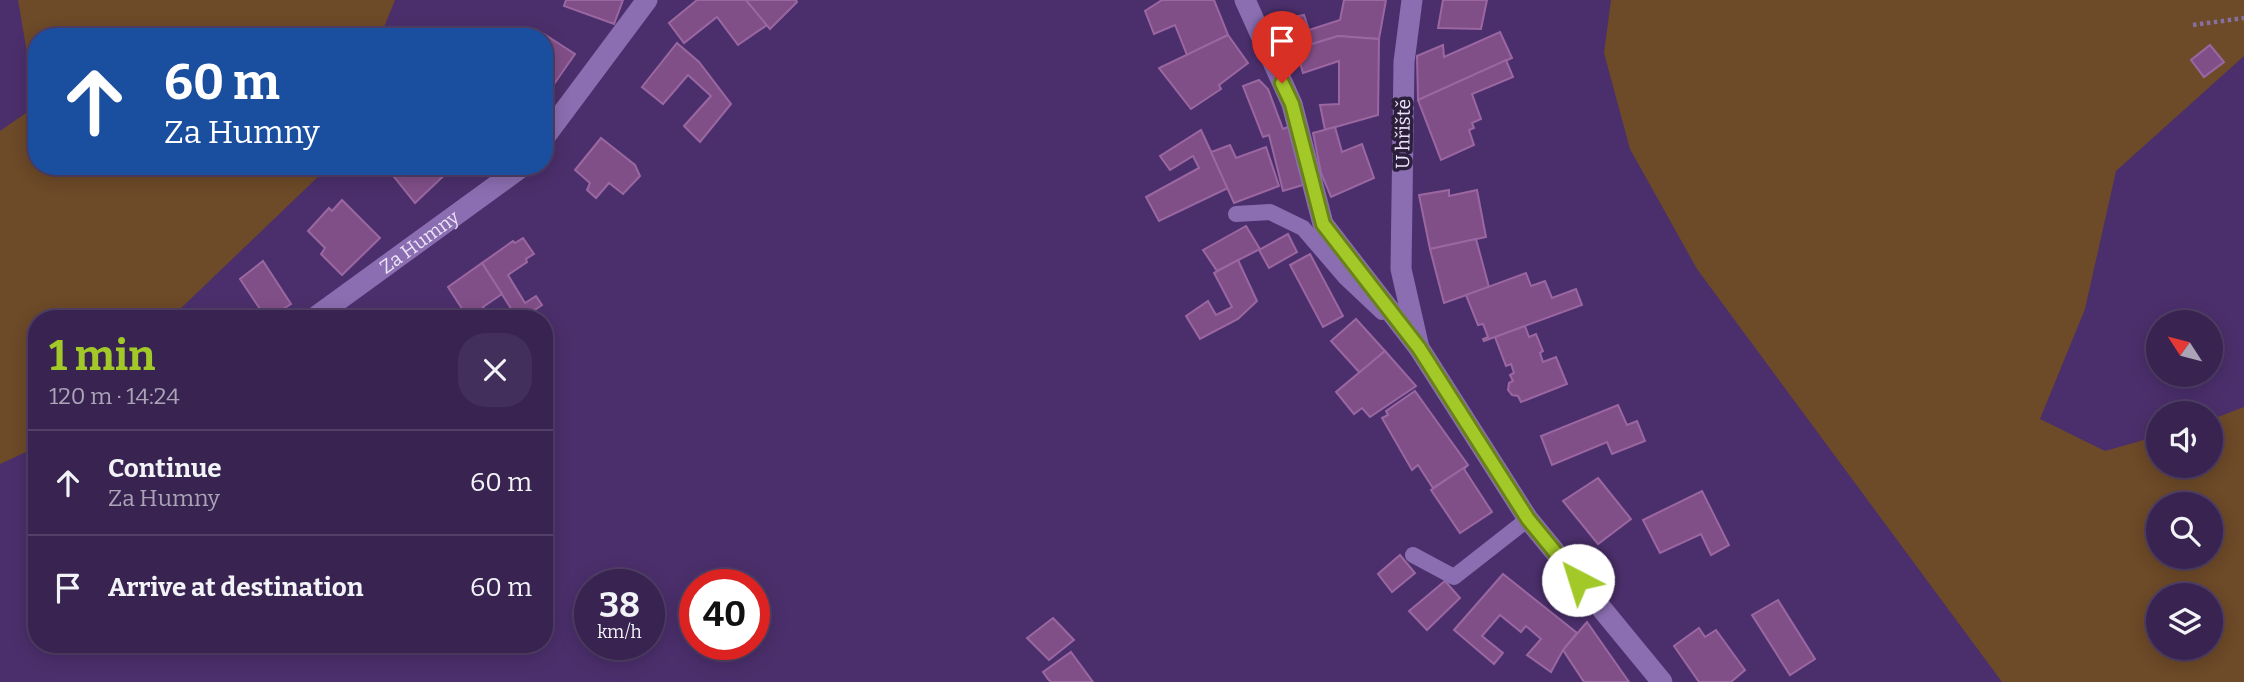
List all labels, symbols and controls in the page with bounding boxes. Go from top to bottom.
pin [1252,11,1312,83]
icon: arrive [1263,22,1301,60]
text: 60 m [164,53,280,112]
icon: ahead [49,56,140,147]
street label: U hřiště [1391,99,1415,169]
text: Za Humny [164,113,320,151]
street label: Za Humny [375,204,464,278]
north arrow [2146,310,2222,387]
map controls [2146,310,2223,660]
text: 1 min [49,331,155,381]
button: close [458,333,532,407]
text: 120 m · 14:24 [49,382,180,410]
button: sound [2146,401,2223,478]
text: Continue [108,453,222,484]
icon: ahead [49,464,87,502]
text: 60 m [470,467,532,498]
text: Za Humny [108,484,220,512]
button: search [2146,492,2223,569]
position arrow [1541,543,1615,617]
icon: arrive [49,569,87,607]
speed limit sign: 40 [679,569,770,660]
text: Arrive at destination [108,572,363,603]
text: 60 m [470,572,532,603]
button: layers [2146,583,2223,660]
text: 38 [599,584,640,626]
text: km/h [597,621,642,643]

